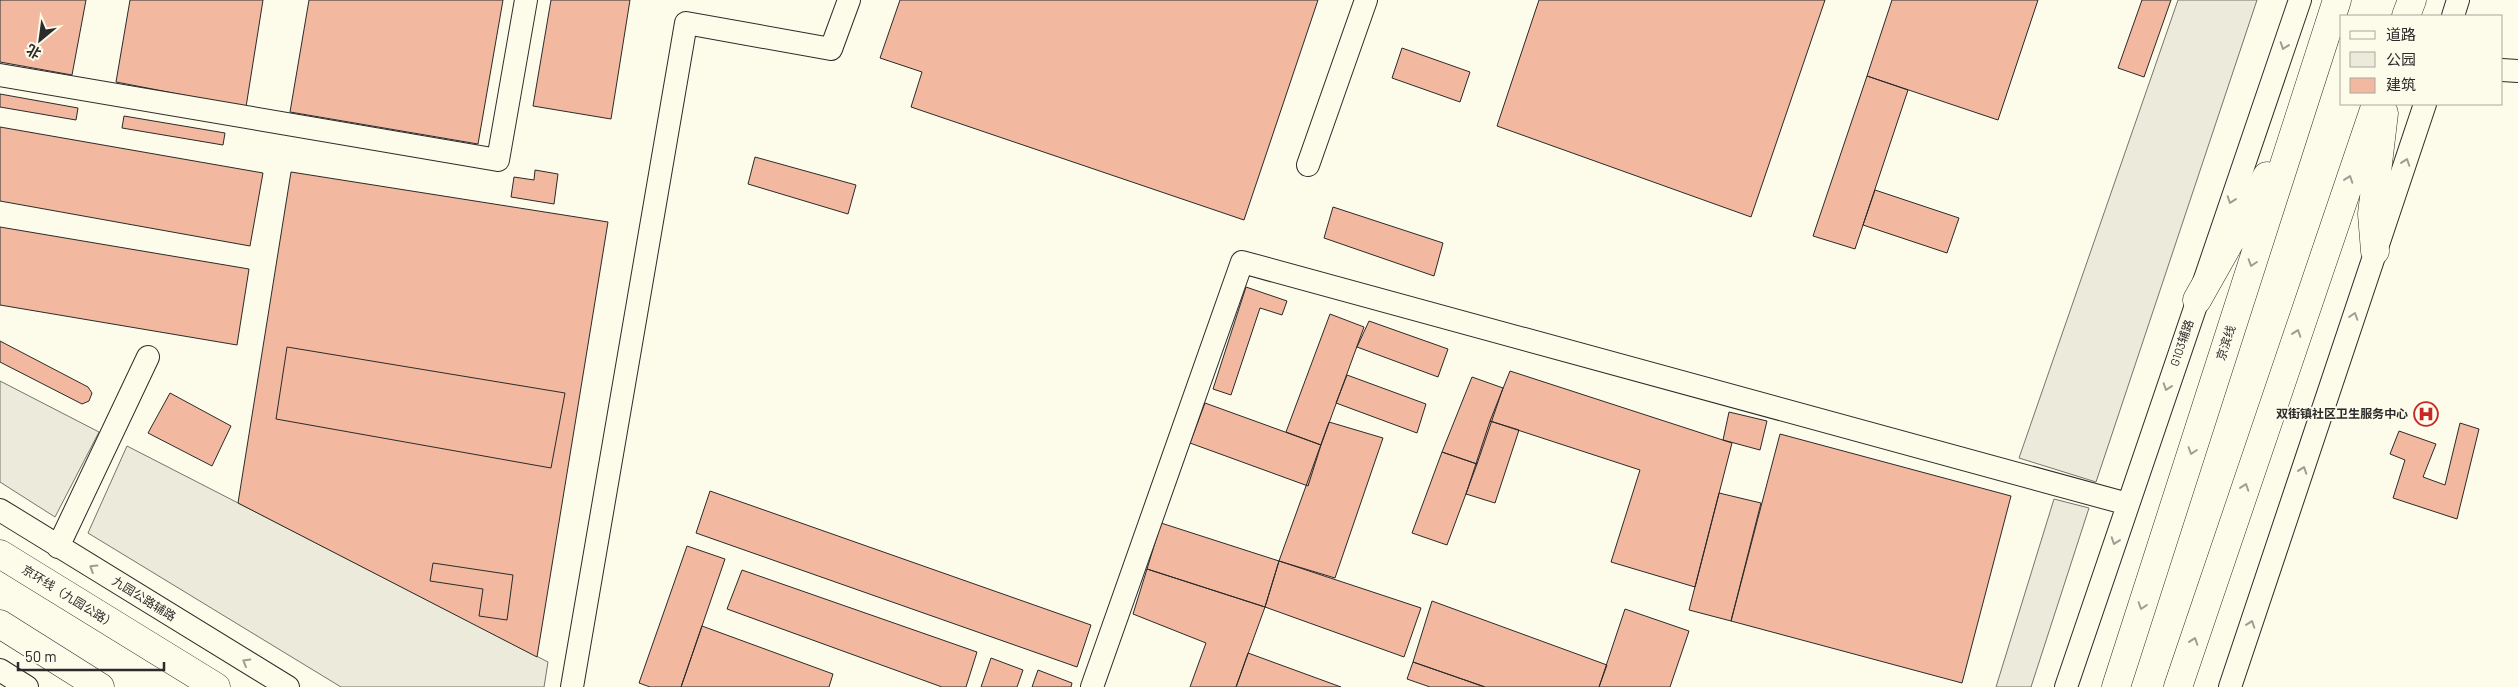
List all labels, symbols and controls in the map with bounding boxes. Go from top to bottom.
north arrow [15,15,65,65]
legend [2340,15,2503,105]
text: 道路 [2386,25,2416,43]
text: 北 [23,41,44,63]
one-way arrow [2280,41,2290,50]
text: 公园 [2386,50,2416,68]
text: 建筑 [2386,75,2416,93]
one-way arrow [2400,158,2410,167]
one-way arrow [2343,175,2353,183]
one-way arrow [2227,195,2237,203]
one-way arrow [2247,258,2257,266]
one-way arrow [2348,312,2358,320]
street label: G103辅路 [2167,317,2196,368]
street label: 京滨线 [2213,323,2237,362]
one-way arrow [2291,329,2301,337]
one-way arrow [2163,382,2173,390]
hospital icon: 双街镇社区卫生服务中心 [2413,401,2439,427]
place label: 双街镇社区卫生服务中心 [2276,406,2408,420]
one-way arrow [2187,446,2197,454]
one-way arrow [2298,467,2308,475]
one-way arrow [2240,483,2250,491]
one-way arrow [2111,536,2121,544]
street label: 京环线（九园公路） [20,562,119,631]
one-way arrow [90,565,99,574]
street label: 九园公路辅路 [110,573,179,623]
one-way arrow [2138,601,2148,609]
one-way arrow [2246,621,2256,629]
one-way arrow [2188,637,2198,645]
scale bar [18,640,164,672]
text: 50 m [25,647,57,665]
one-way arrow [243,659,252,669]

